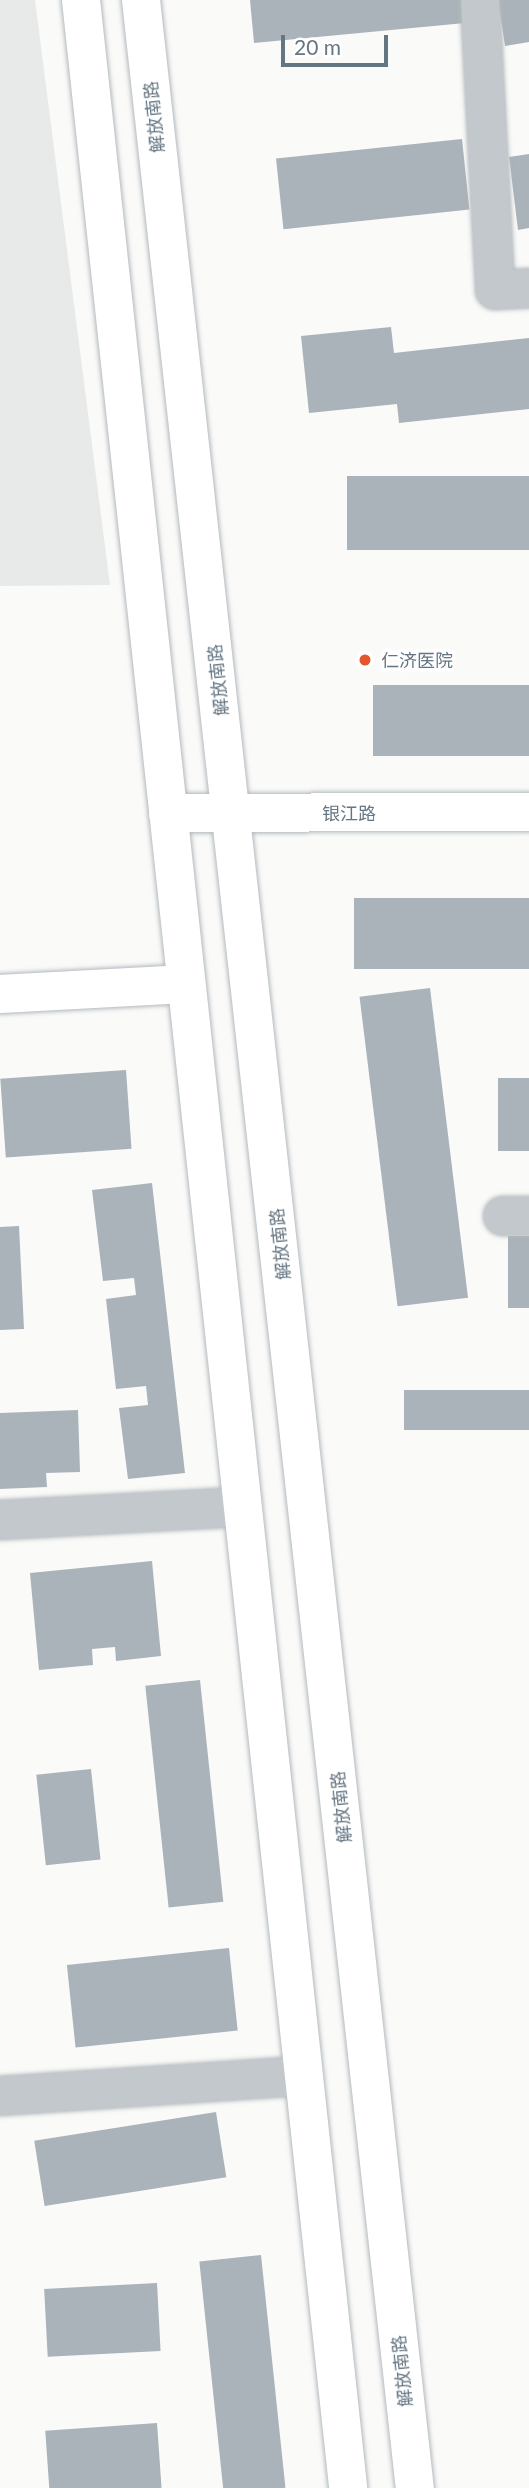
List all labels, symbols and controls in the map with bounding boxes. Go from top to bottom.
scale bar [284,21,391,65]
text: 20 m [294,34,341,59]
street label: 解放南路 [139,80,169,154]
street label: 解放南路 [203,643,233,717]
place label: 仁济医院 [381,649,453,671]
marker: 仁济医院 [355,650,375,670]
street label: 银江路 [322,802,376,824]
street label: 解放南路 [265,1207,295,1281]
street label: 解放南路 [326,1770,356,1844]
street label: 解放南路 [387,2334,417,2408]

